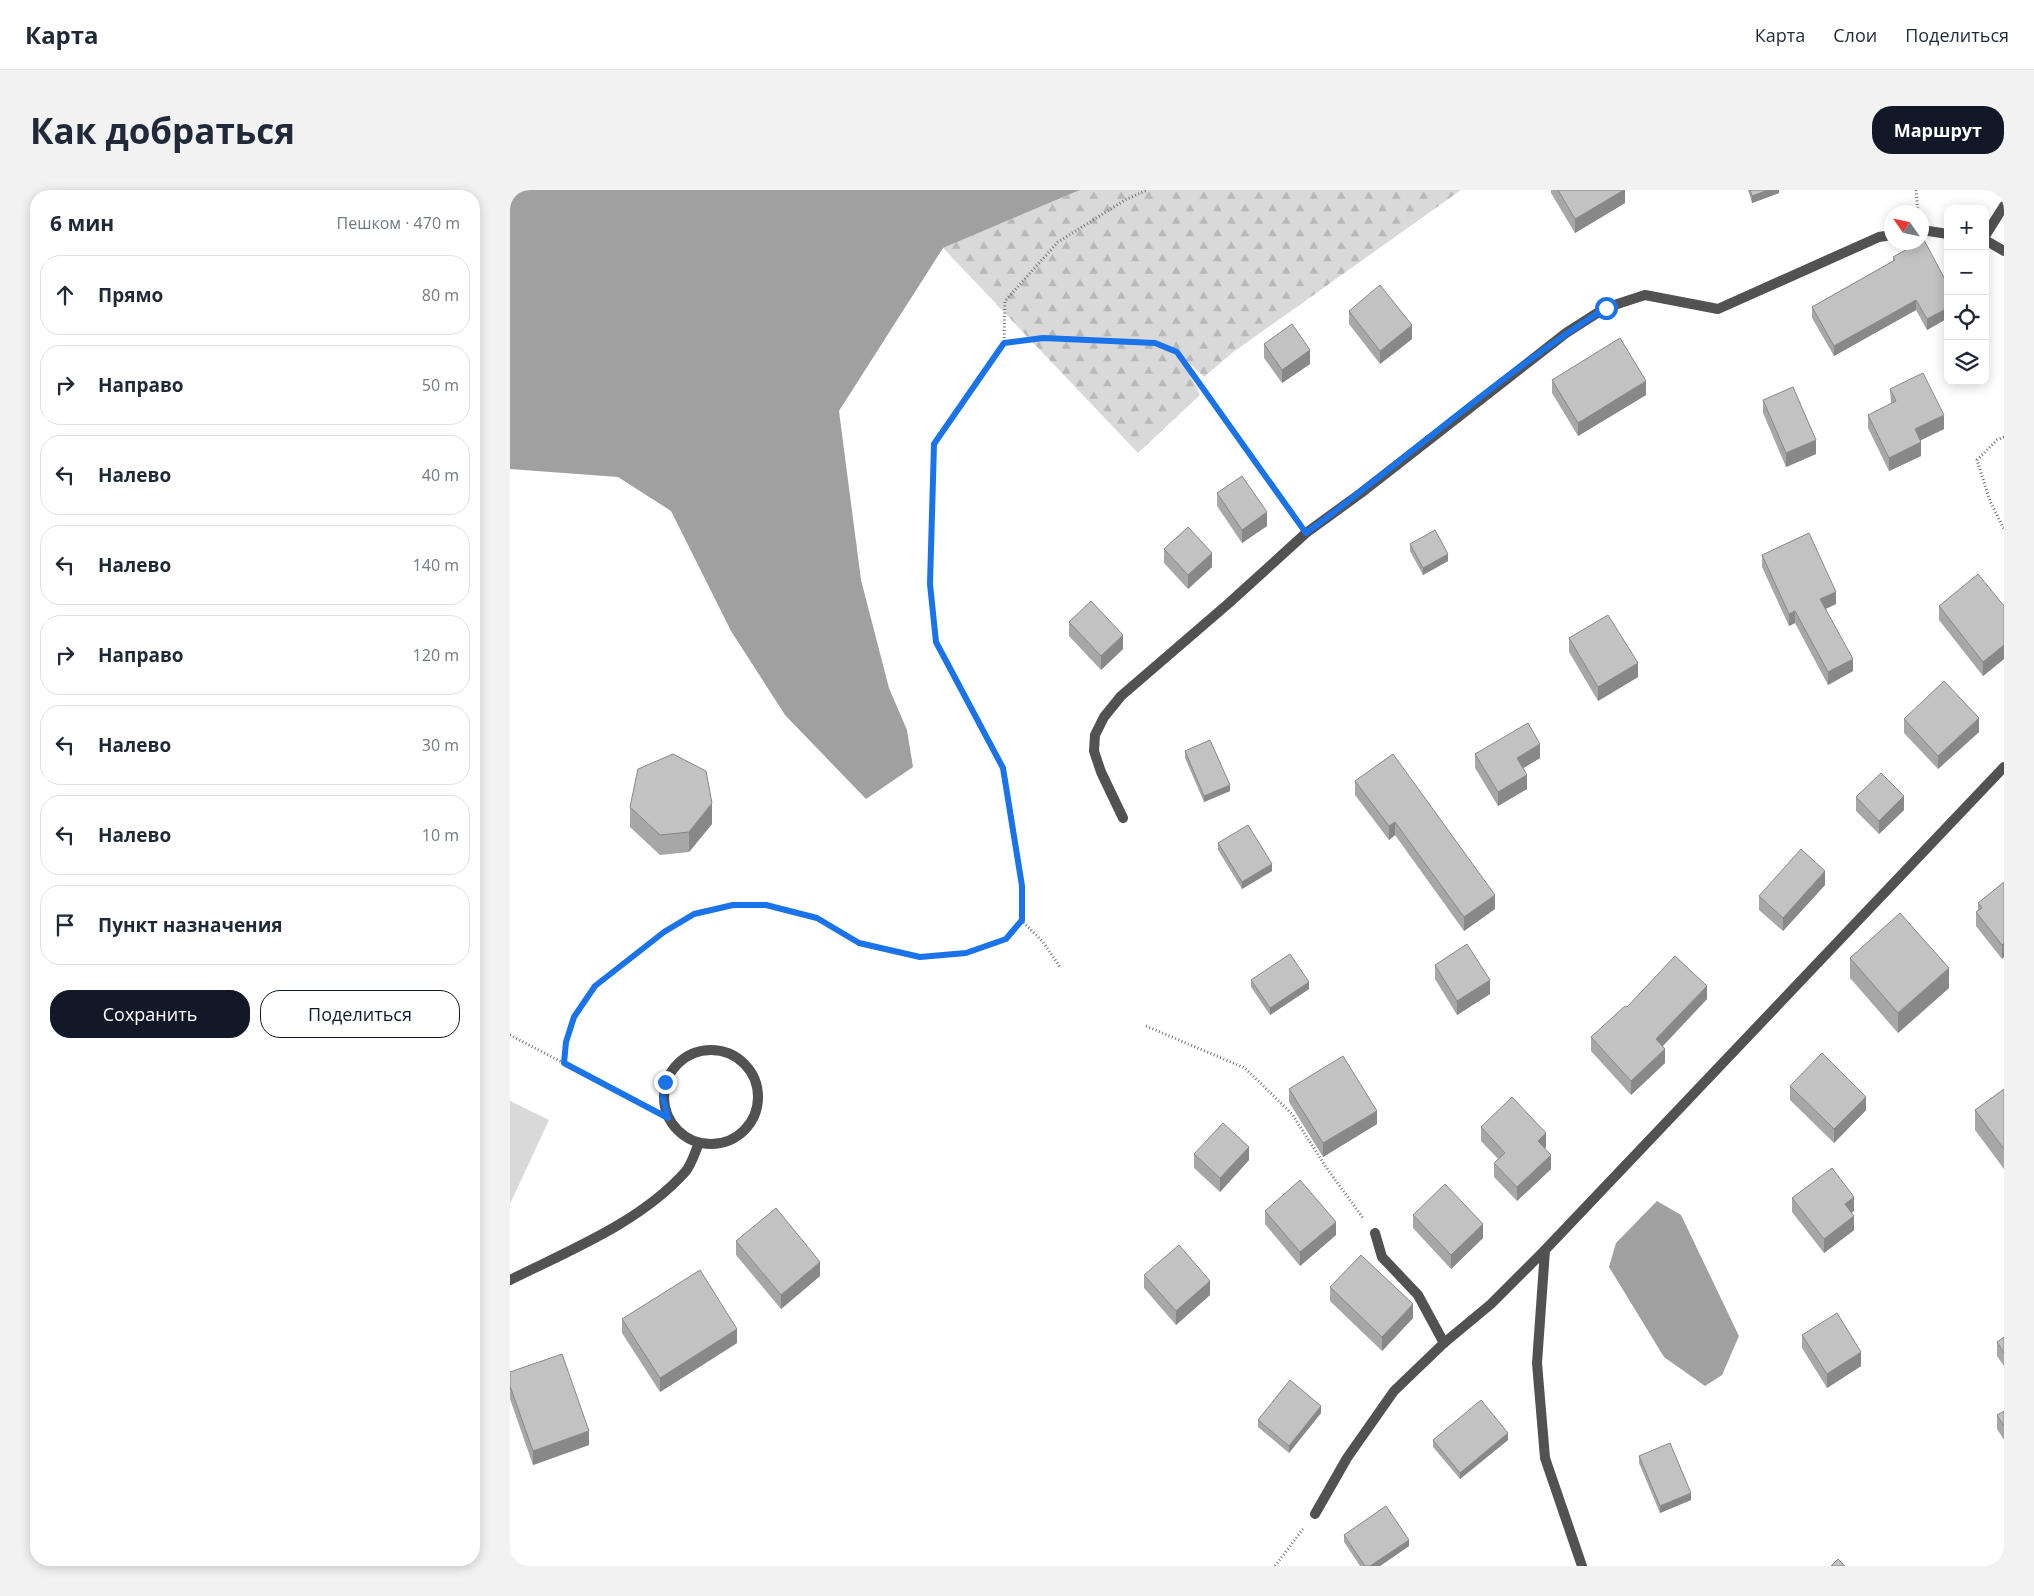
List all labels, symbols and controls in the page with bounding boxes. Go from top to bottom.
text: Карта [25,18,99,51]
text: Карта [1755,23,1805,47]
text: Слои [1833,23,1877,47]
text: Поделиться [1905,23,2009,47]
button: Маршрут [1872,106,2004,154]
text: Как добраться [30,107,295,154]
north arrow [1884,205,1929,250]
map controls [1944,205,1989,385]
button: + [1944,205,1989,250]
text: 6 мин [50,209,114,237]
text: Пешком · 470 m [337,212,460,234]
button: − [1944,250,1989,295]
icon: ahead [51,281,79,309]
text: Прямо [98,282,163,308]
text: 80 m [422,284,459,306]
button: locate [1944,295,1989,340]
route start [1595,297,1618,320]
button: layers [1944,340,1989,385]
icon: right [51,371,79,399]
text: Направо [98,372,184,398]
text: 50 m [422,374,459,396]
icon: left [51,461,79,489]
text: Налево [98,462,171,488]
text: 40 m [422,464,459,486]
icon: left [51,551,79,579]
text: Налево [98,552,171,578]
text: 140 m [413,554,459,576]
icon: right [51,641,79,669]
text: Направо [98,642,184,668]
text: 120 m [413,644,459,666]
icon: left [51,731,79,759]
text: Налево [98,732,171,758]
text: 30 m [422,734,459,756]
icon: left [51,821,79,849]
text: Налево [98,822,171,848]
text: 10 m [422,824,459,846]
icon: arrive [51,911,79,939]
text: Пункт назначения [98,912,283,938]
button: Сохранить [50,990,250,1038]
button: Поделиться [260,990,460,1038]
route end [654,1071,677,1094]

